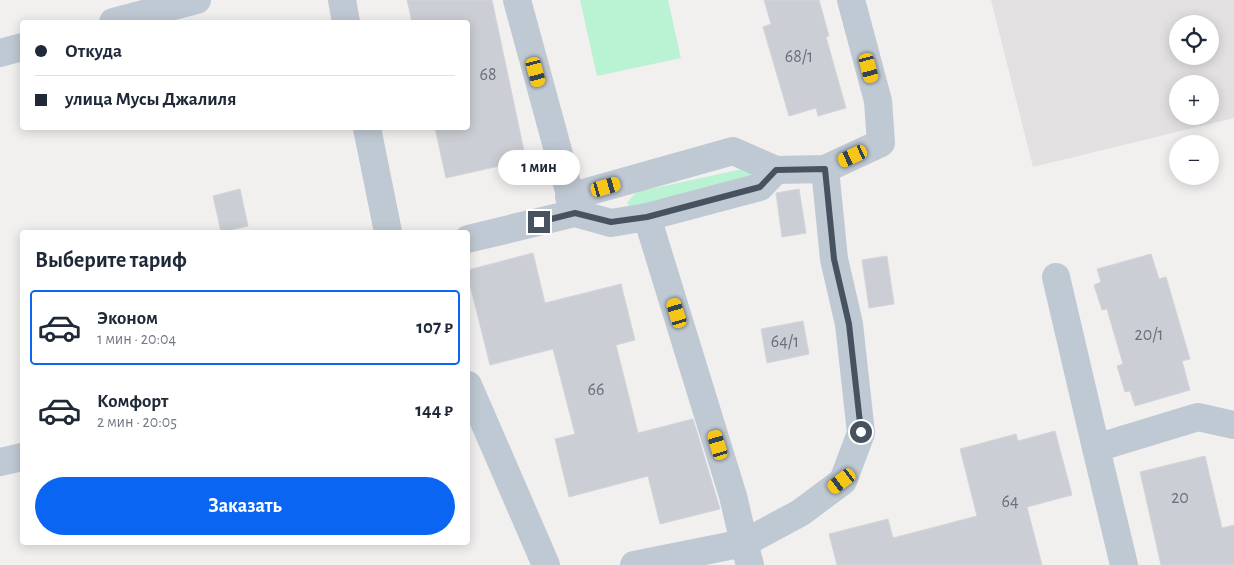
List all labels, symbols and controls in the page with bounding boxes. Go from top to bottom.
map controls [1169,15,1219,185]
button: locate [1169,15,1219,65]
text: Откуда [65,42,122,61]
house number: 68/1 [785,48,813,66]
car [857,52,880,84]
car [524,56,547,88]
house number: 68 [480,66,497,84]
button: + [1169,75,1219,125]
text: улица Мусы Джалиля [65,90,237,109]
button: − [1169,135,1219,185]
car [836,143,869,169]
callout: 1 мин [498,150,580,184]
text: 1 мин [521,159,557,175]
car [589,176,622,198]
route end [528,211,550,233]
text: Выберите тариф [35,249,187,271]
car [665,296,688,330]
icon: car [37,305,82,350]
text: Эконом [97,309,158,328]
text: 107 ₽ [416,318,453,337]
house number: 20/1 [1134,326,1164,344]
text: 1 мин · 20:04 [97,331,176,347]
house number: 64/1 [771,333,799,351]
house number: 66 [588,381,604,399]
icon: car [37,388,82,433]
text: Комфорт [97,392,168,411]
text: 144 ₽ [415,401,453,420]
text: 2 мин · 20:05 [97,414,177,430]
route start [850,421,872,443]
car [706,428,729,462]
car [825,466,858,496]
button: Заказать [35,477,455,535]
house number: 20 [1171,489,1189,507]
house number: 64 [1001,493,1019,511]

